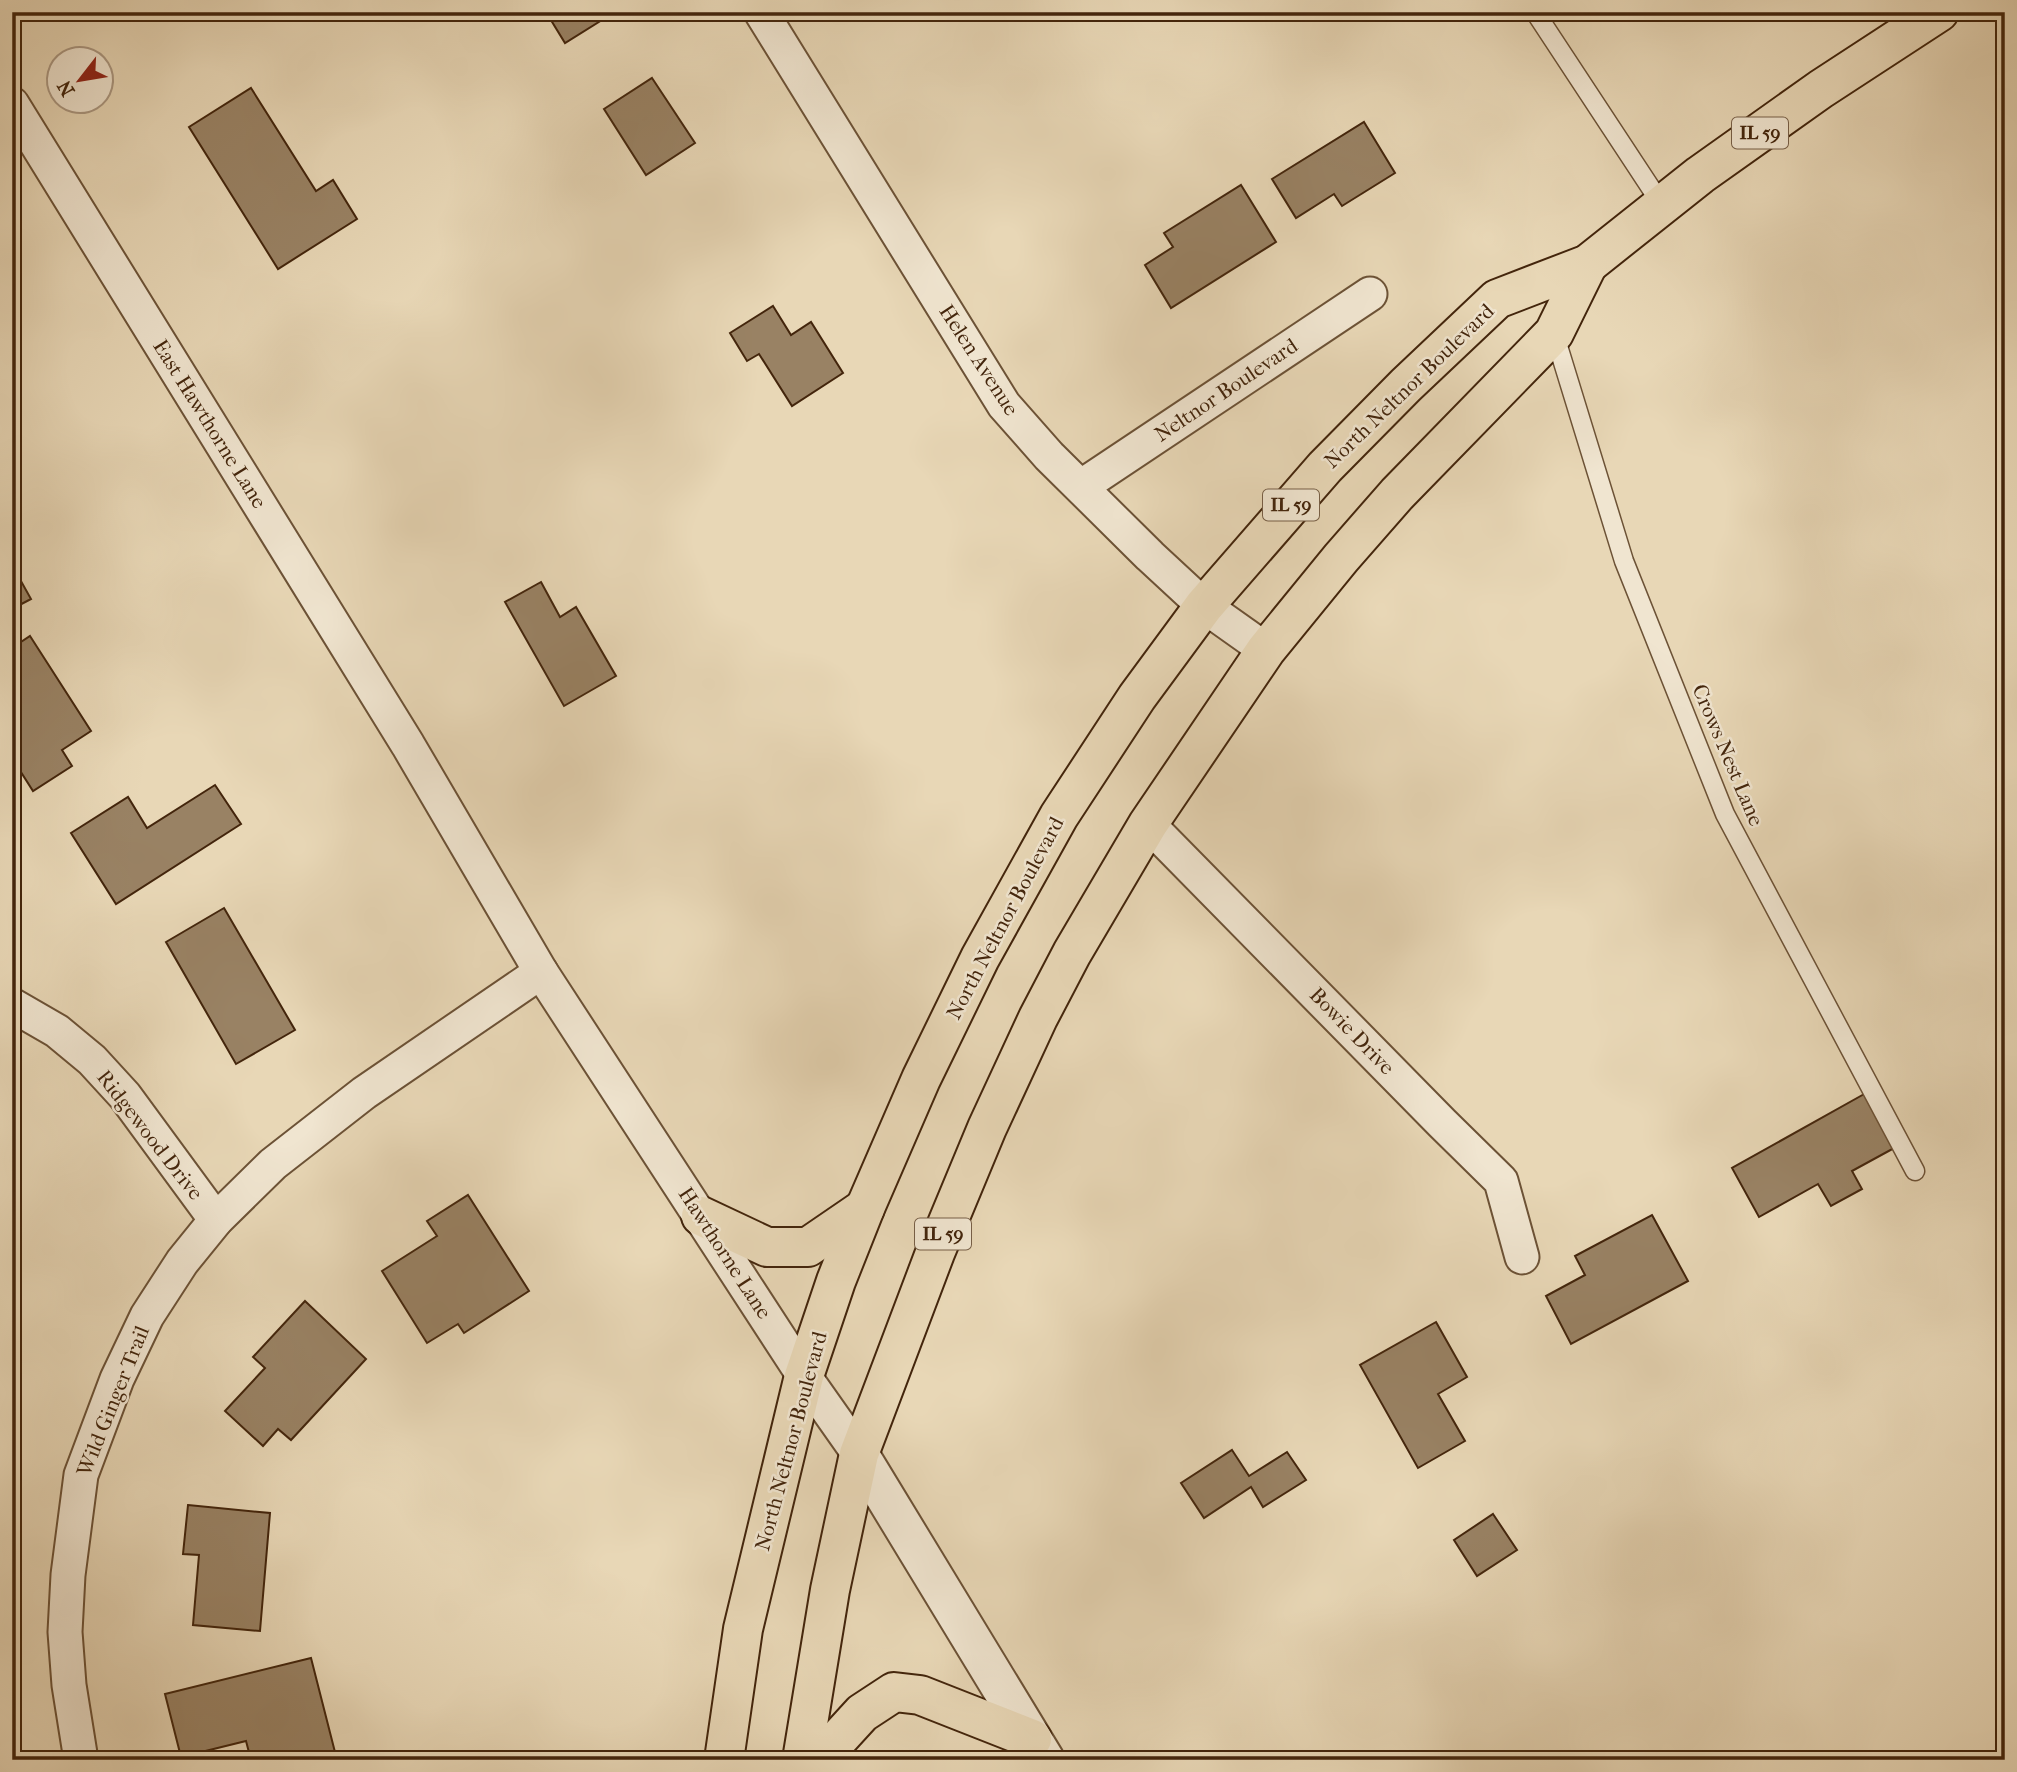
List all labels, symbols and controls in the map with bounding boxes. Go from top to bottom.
north arrow [46,46,116,116]
text: N [53,76,79,100]
road number: IL 59 [1732,118,1788,148]
street label: North Neltnor Boulevard [1319,299,1499,473]
street label: Helen Avenue [934,300,1024,420]
street label: Neltnor Boulevard [1150,333,1302,447]
street label: East Hawthorne Lane [148,335,272,513]
road number: IL 59 [1263,490,1319,520]
street label: Crows Nest Lane [1687,681,1769,829]
street label: North Neltnor Boulevard [941,812,1069,1023]
street label: Bowie Drive [1305,982,1399,1080]
street label: Ridgewood Drive [92,1065,208,1205]
street label: Hawthorne Lane [674,1183,776,1323]
road number: IL 59 [915,1218,971,1250]
street label: Wild Ginger Trail [72,1322,154,1481]
street label: North Neltnor Boulevard [750,1328,832,1553]

